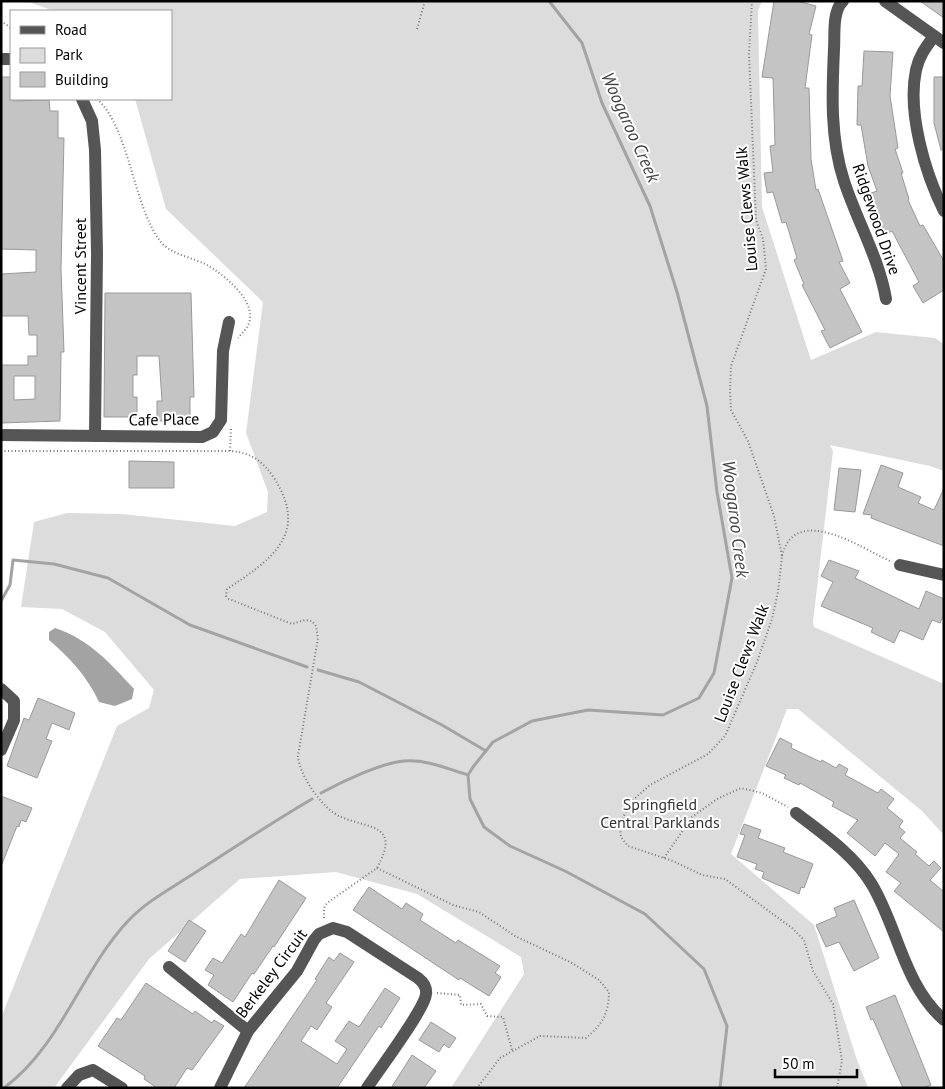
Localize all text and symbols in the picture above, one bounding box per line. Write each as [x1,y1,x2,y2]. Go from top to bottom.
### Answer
legend [10,10,172,100]
text: Road [55,20,87,39]
text: Park [55,45,83,64]
water label: Woogaroo Creek [597,68,666,186]
text: Building [55,70,109,89]
street label: Louise Clews Walk [731,146,761,272]
street label: Ridgewood Drive [849,161,905,277]
street label: Vincent Street [70,217,90,315]
street label: Cafe Place [129,408,199,430]
water label: Woogaroo Creek [717,459,755,580]
street label: Louise Clews Walk [709,601,773,725]
park label: Springfield Central Parklands [600,794,720,832]
street label: Berkeley Circuit [231,924,311,1022]
scale bar [775,1046,858,1078]
text: 50 m [782,1054,815,1073]

